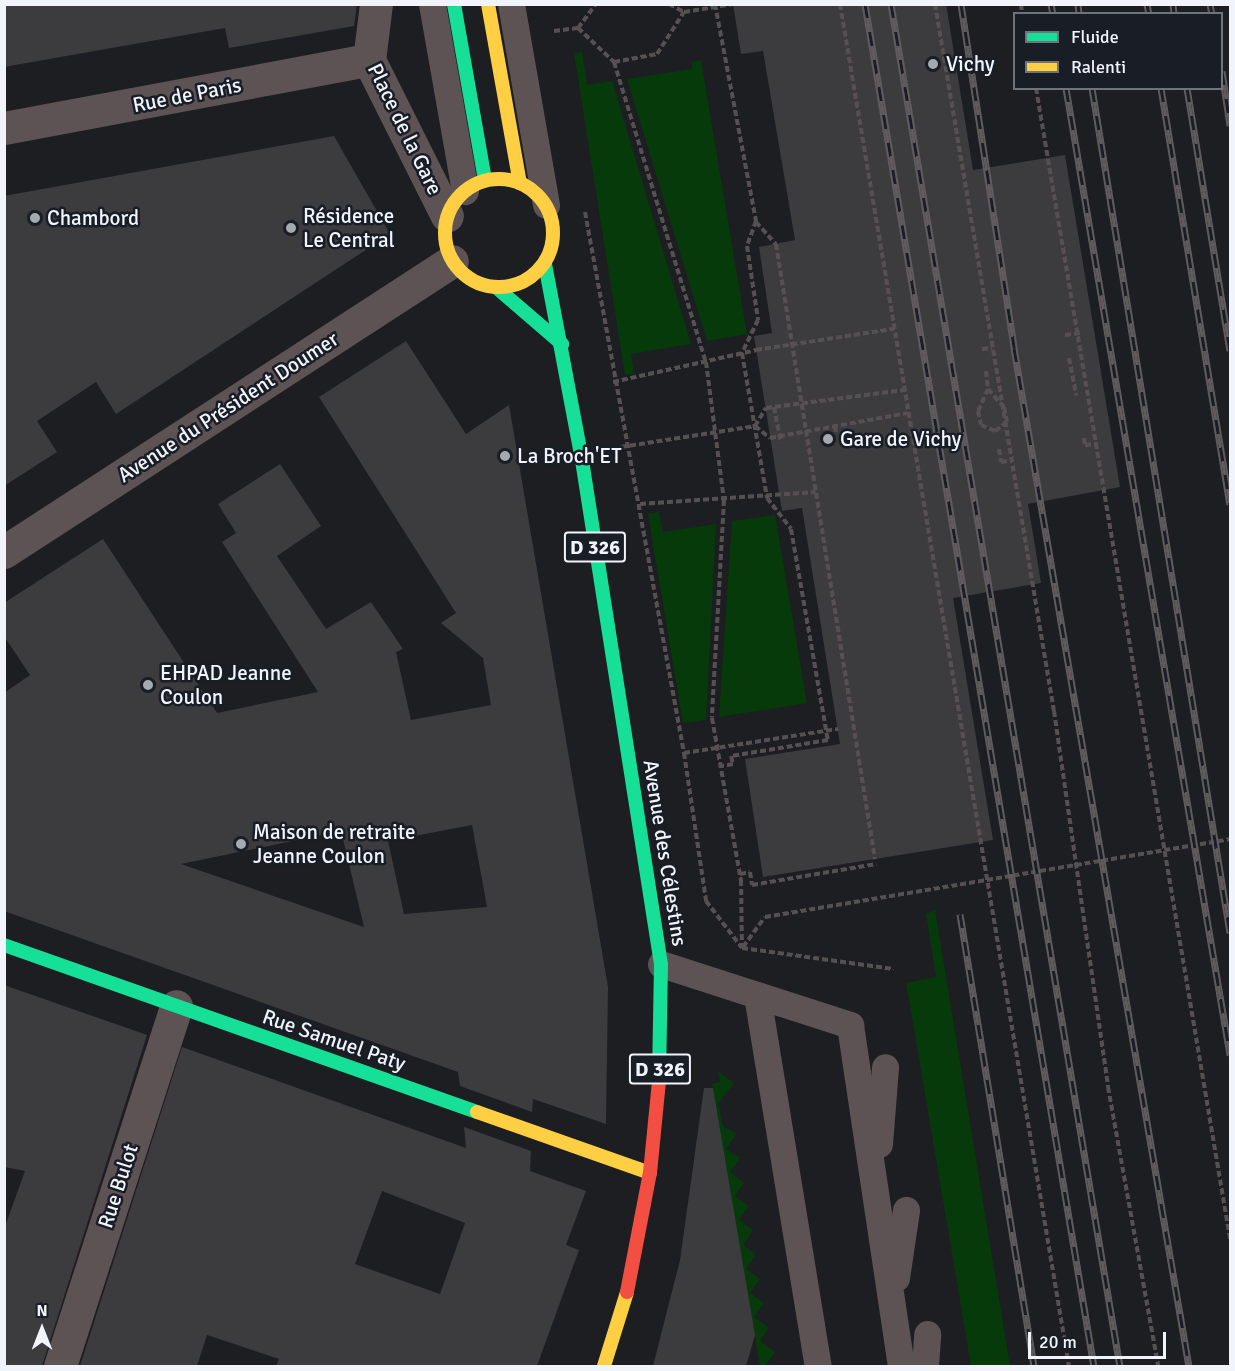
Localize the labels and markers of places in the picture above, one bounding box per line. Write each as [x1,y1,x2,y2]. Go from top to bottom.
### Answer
place label: Vichy [946,51,995,77]
marker: Vichy [924,55,942,73]
place label: Résidence Le Central [303,203,395,253]
place label: Chambord [47,205,139,231]
marker: Chambord [28,211,42,225]
marker: Résidence Le Central [284,221,298,235]
place label: Gare de Vichy [840,426,961,452]
marker: Gare de Vichy [821,432,835,446]
place label: La Broch'ET [517,443,622,469]
marker: La Broch'ET [498,449,512,463]
place label: EHPAD Jeanne Coulon [160,660,292,710]
marker: EHPAD Jeanne Coulon [141,678,155,692]
place label: Maison de retraite Jeanne Coulon [253,819,415,869]
marker: Maison de retraite Jeanne Coulon [234,837,248,851]

